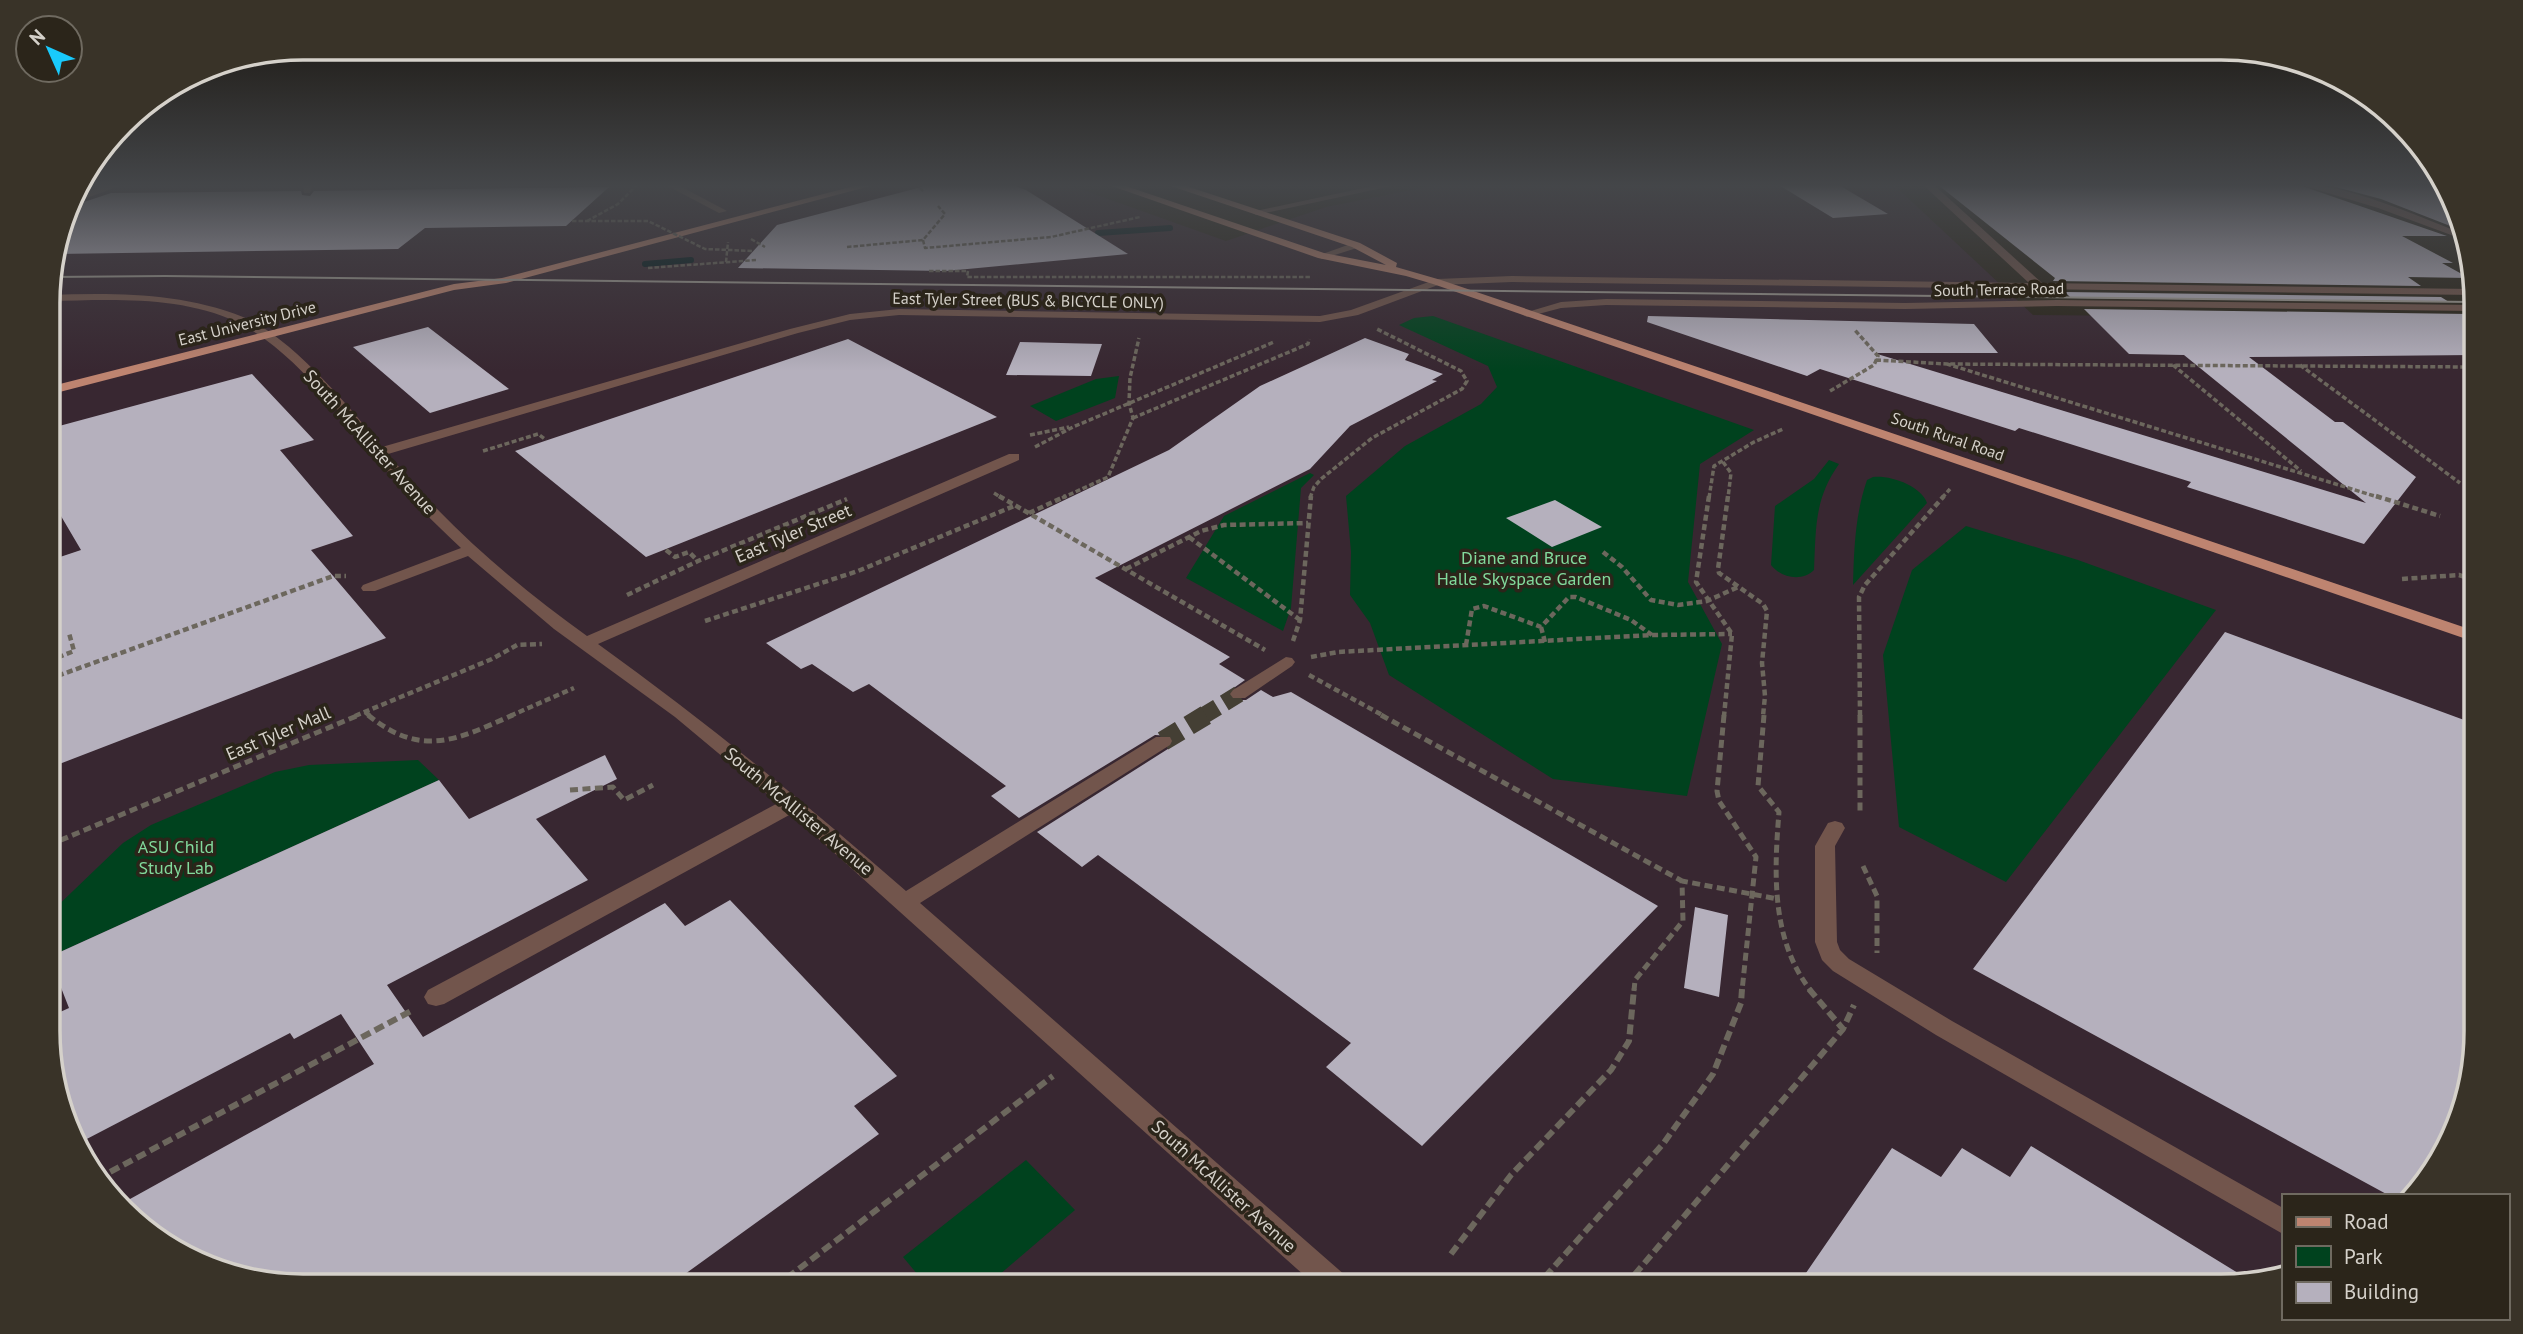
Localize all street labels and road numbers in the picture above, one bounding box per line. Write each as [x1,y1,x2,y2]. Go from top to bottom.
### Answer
street label: South Terrace Road [1934,278,2064,300]
street label: East Tyler Street (BUS & BICYCLE ONLY) [892,288,1164,312]
street label: East University Drive [176,296,318,350]
street label: South McAllister Avenue [299,365,441,519]
street label: South Rural Road [1889,407,2007,465]
street label: East Tyler Street [731,498,855,568]
street label: East Tyler Mall [222,700,335,765]
street label: South McAllister Avenue [720,742,878,880]
street label: South McAllister Avenue [1147,1115,1301,1257]

